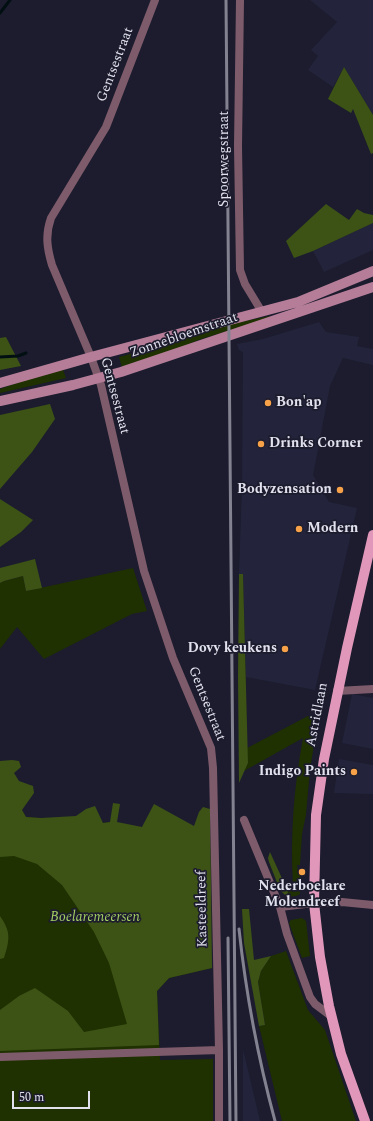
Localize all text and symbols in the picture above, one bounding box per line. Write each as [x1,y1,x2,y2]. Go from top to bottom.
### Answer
street label: Gentsestraat [94,25,138,105]
street label: Spoorwegstraat [217,111,233,207]
street label: Zonnebloemstraat [128,310,240,362]
street label: Gentsestraat [96,356,132,436]
place label: Bon'ap [276,395,321,411]
marker: Bon'ap [263,398,273,408]
place label: Drinks Corner [269,436,362,452]
marker: Drinks Corner [256,439,266,449]
place label: Bodyzensation [237,482,332,498]
marker: Bodyzensation [335,485,345,495]
place label: Modern [307,521,358,537]
marker: Modern [294,524,304,534]
place label: Dovy keukens [188,641,277,657]
marker: Dovy keukens [280,644,290,654]
street label: Gentsestraat [183,664,229,744]
street label: Astridlaan [304,681,332,749]
place label: Indigo Paints [259,764,346,780]
marker: Indigo Paints [349,767,359,777]
marker: Nederboelare Molendreef [297,867,307,877]
street label: Kasteeldreef [194,870,212,948]
place label: Nederboelare Molendreef [258,879,346,912]
park label: Boelaremeersen [50,910,140,926]
scale bar [14,1083,92,1109]
text: 50 m [19,1088,44,1107]

